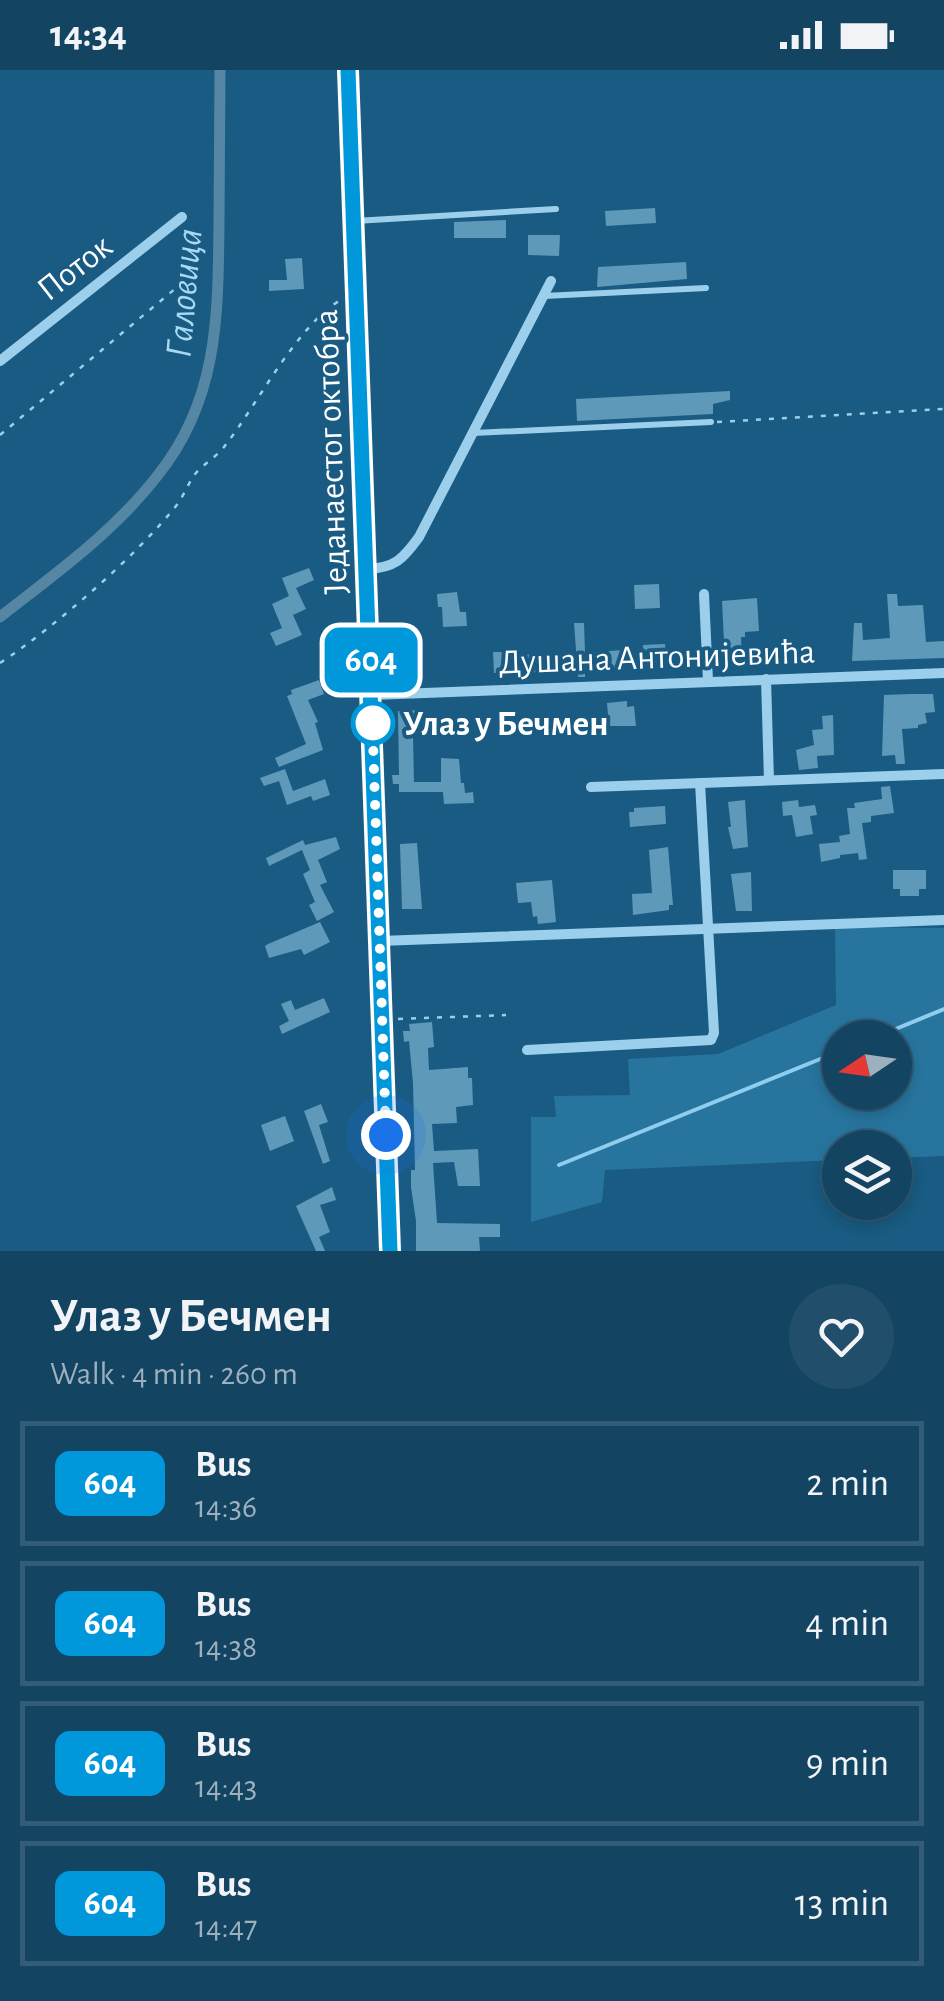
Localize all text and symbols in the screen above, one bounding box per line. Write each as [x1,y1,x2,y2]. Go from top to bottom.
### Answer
text: 14:34 [50,16,127,54]
water label: Галовица [160,227,210,359]
street label: Поток [31,229,119,308]
street label: Једанаестог октобра [309,308,354,595]
line badge: 604 [314,628,428,692]
street label: Душана Антонијевића [498,634,816,681]
text: 604 [345,643,397,678]
marker: Улаз у Бечмен [352,702,394,744]
place label: Улаз у Бечмен [403,707,609,742]
north arrow [822,1020,912,1110]
map controls [822,1020,912,1220]
your location [361,1110,411,1160]
button: layers [822,1130,912,1220]
button: heart [789,1284,894,1389]
text: Улаз у Бечмен [50,1293,332,1341]
text: Walk · 4 min · 260 m [50,1358,298,1390]
text: Bus [195,1446,251,1484]
text: 2 min [806,1465,889,1503]
text: 604 [84,1466,136,1501]
text: 14:36 [195,1491,257,1523]
text: Bus [195,1586,251,1624]
text: 4 min [805,1605,889,1643]
text: 604 [84,1606,136,1641]
text: 14:38 [195,1631,257,1663]
text: Bus [195,1726,251,1764]
text: 9 min [806,1745,889,1783]
text: 604 [84,1746,136,1781]
text: 14:43 [195,1771,257,1803]
text: Bus [195,1866,251,1904]
text: 13 min [795,1885,889,1923]
text: 604 [84,1886,136,1921]
text: 14:47 [195,1911,257,1943]

